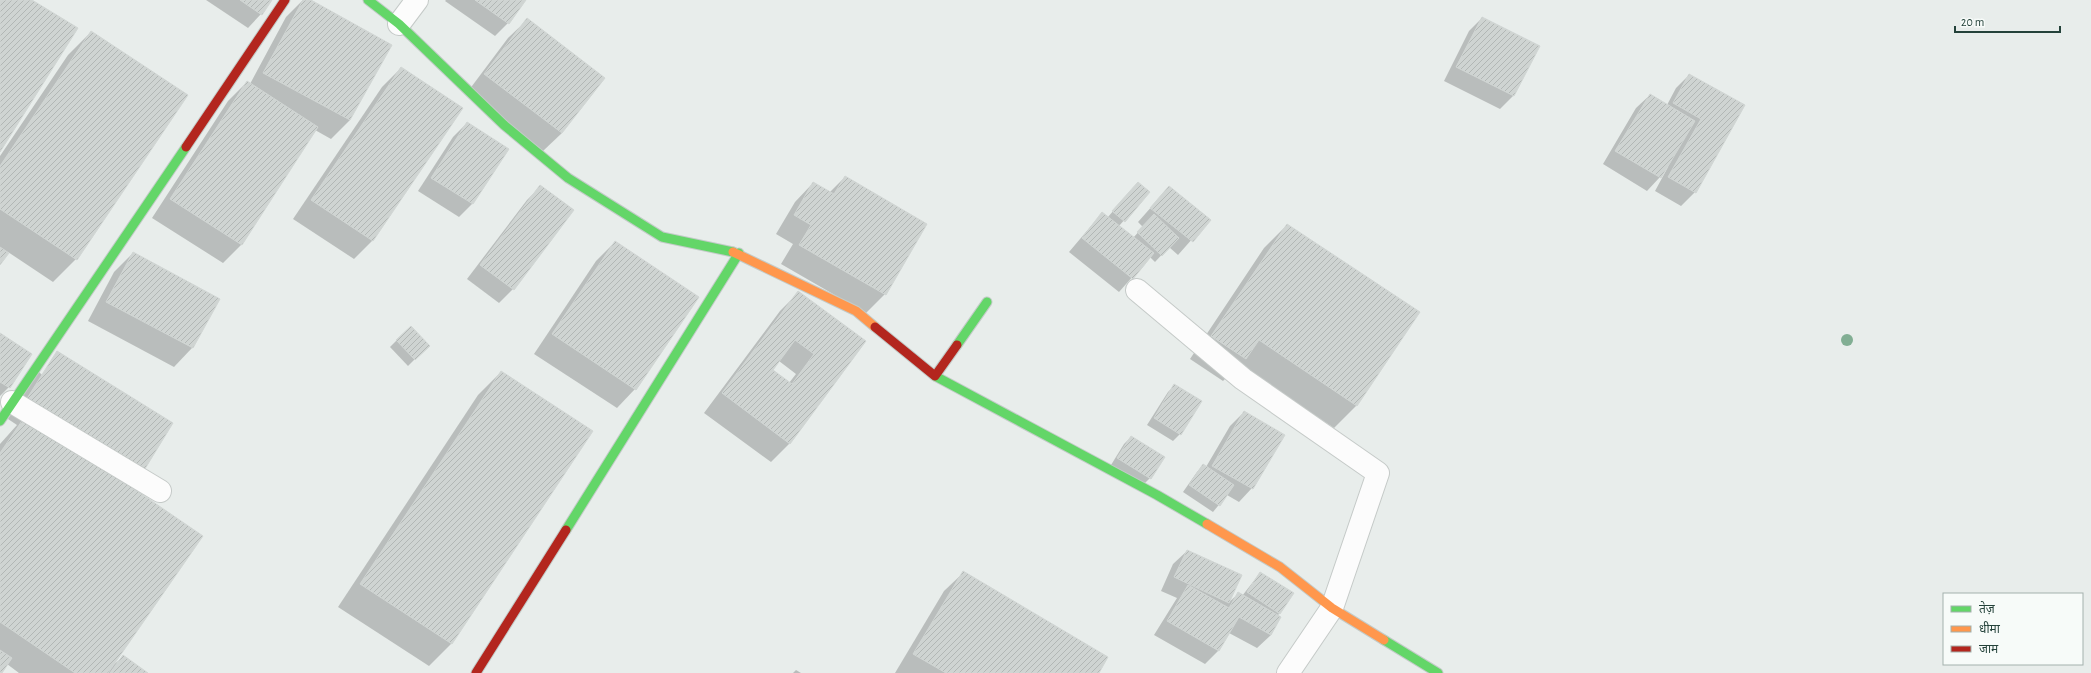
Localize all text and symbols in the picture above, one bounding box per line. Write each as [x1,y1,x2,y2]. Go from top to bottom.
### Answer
scale bar [1955,8,2060,34]
text: 20 m [1961,16,1984,28]
legend [1943,593,2083,665]
text: तेज़ [1979,601,1996,615]
text: धीमा [1979,621,2001,635]
text: जाम [1979,643,1999,655]

